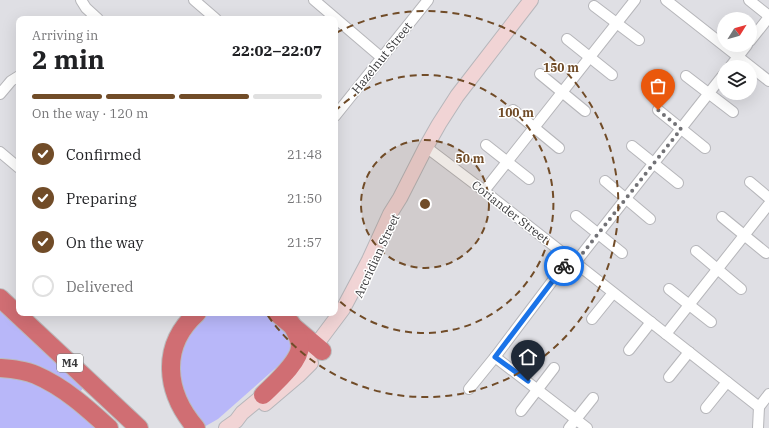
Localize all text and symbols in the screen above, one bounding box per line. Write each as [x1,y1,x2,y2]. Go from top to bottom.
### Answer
north arrow [717,12,757,52]
map controls [717,12,757,100]
street label: Hazelnut Street [348,19,415,97]
text: Arriving in [32,27,98,44]
text: 22:02–22:07 [232,41,322,60]
text: 2 min [32,42,105,76]
text: 150 m [543,60,579,75]
button: layers [717,60,757,100]
pin [641,69,675,110]
icon: bag [647,75,669,97]
text: On the way · 120 m [32,105,148,122]
text: 100 m [498,105,534,120]
icon: check [32,143,54,165]
text: Confirmed [66,145,141,164]
text: 21:48 [287,146,322,163]
text: 50 m [456,151,485,166]
street label: Coriander Street [469,177,552,246]
icon: check [32,187,54,209]
text: Preparing [66,189,137,208]
text: 21:50 [287,190,322,207]
centre of rings [418,197,432,211]
street label: Arcridian Street [351,212,402,300]
icon: check [32,231,54,253]
text: On the way [66,233,144,252]
text: 21:57 [287,234,322,251]
courier [544,246,584,286]
icon: bike [553,255,575,277]
text: Delivered [66,277,134,296]
pin [511,340,545,381]
icon: home [517,346,539,368]
road number: M4 [57,354,83,372]

